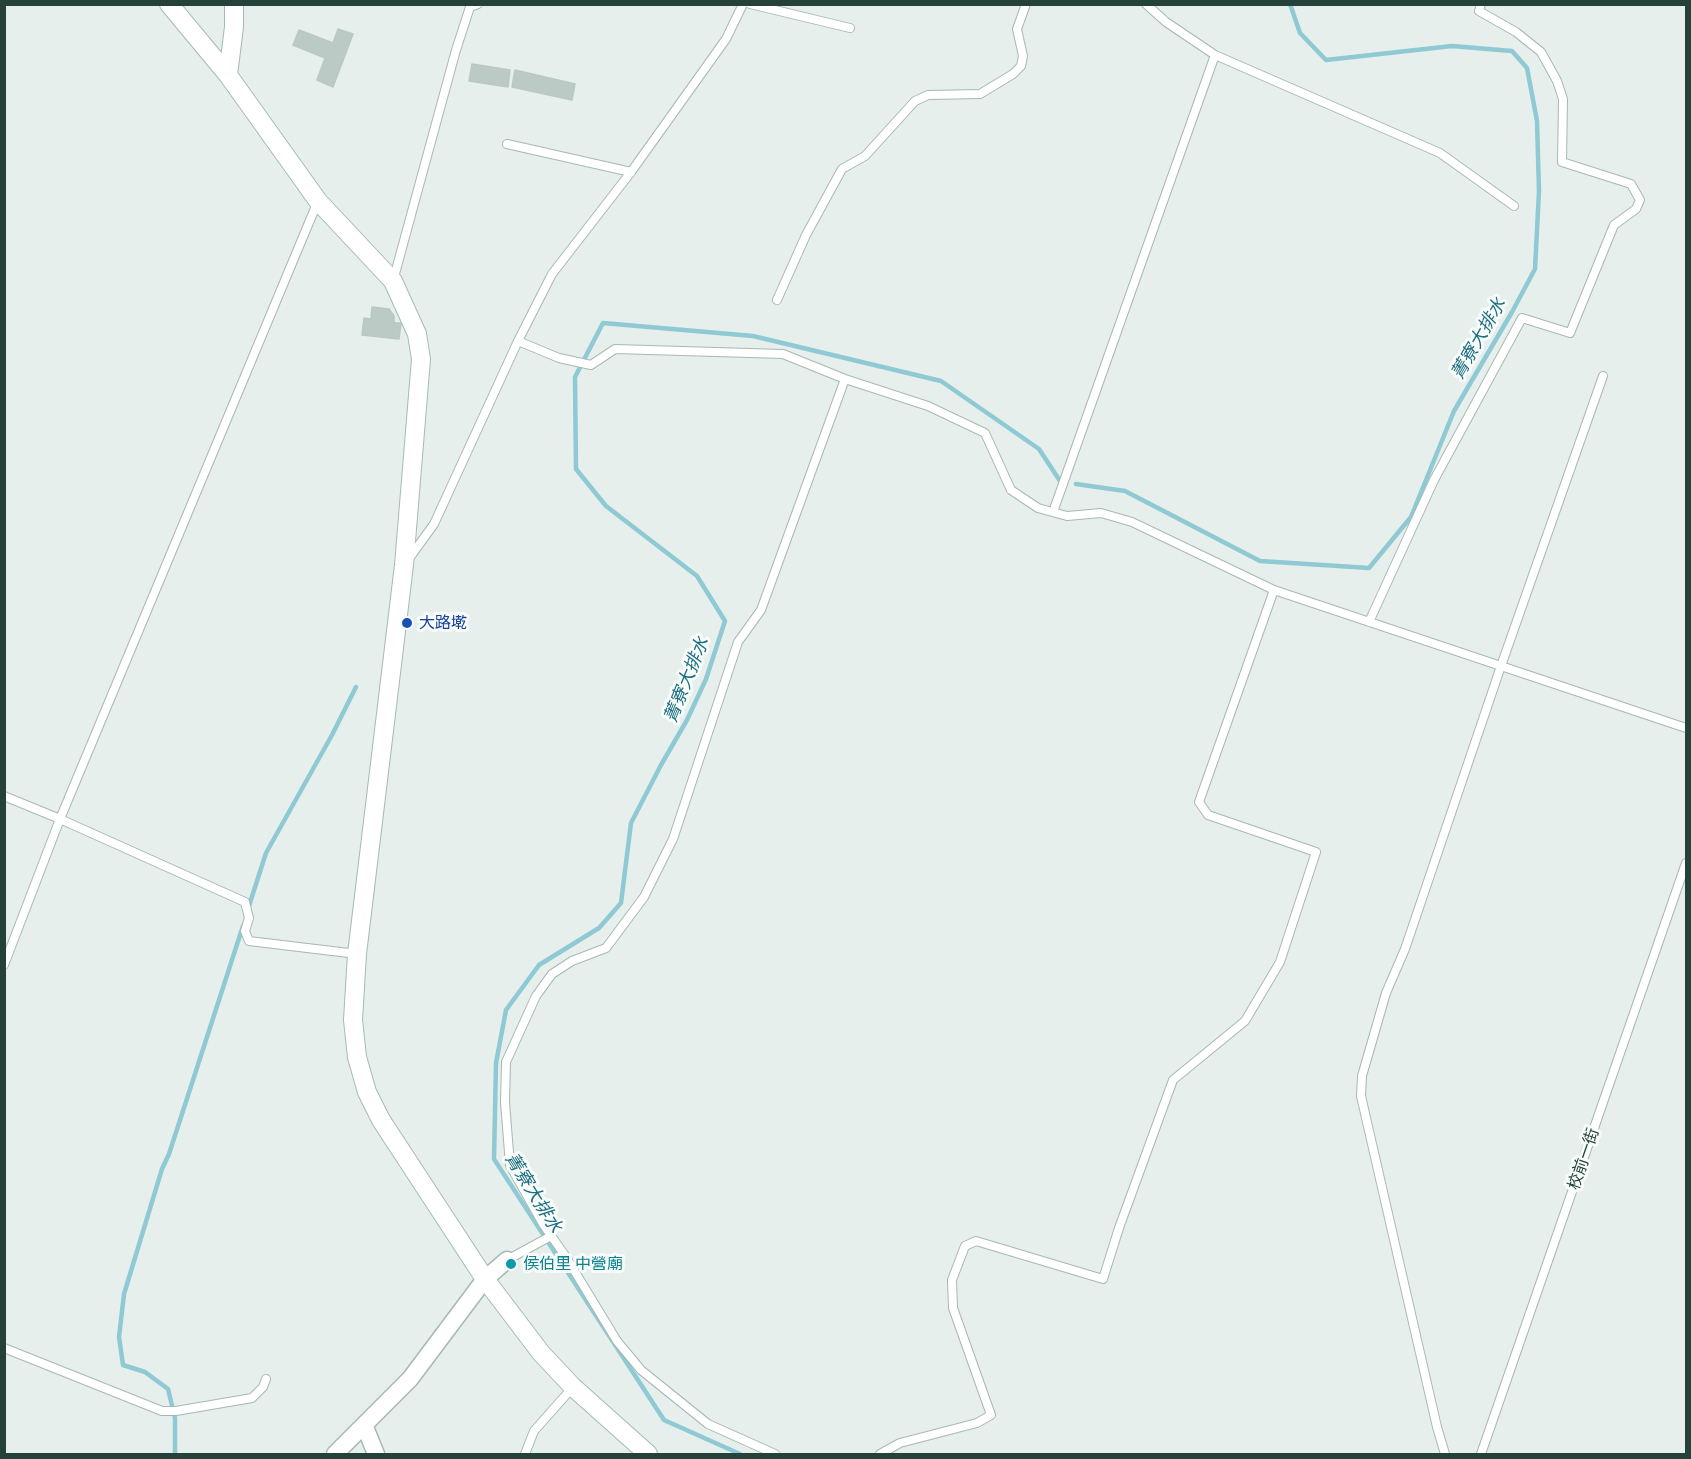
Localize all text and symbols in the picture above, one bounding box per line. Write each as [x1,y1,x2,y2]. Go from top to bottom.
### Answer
water label: 菁寮大排水 [1447,295,1511,383]
place label: 大路墘 [419,613,467,633]
marker: 大路墘 [400,616,414,630]
water label: 菁寮大排水 [660,634,714,726]
street label: 校前一街 [1565,1126,1603,1192]
water label: 菁寮大排水 [500,1149,566,1237]
place label: 侯伯里 中營廟 [523,1254,623,1274]
marker: 侯伯里 中營廟 [504,1257,518,1271]

